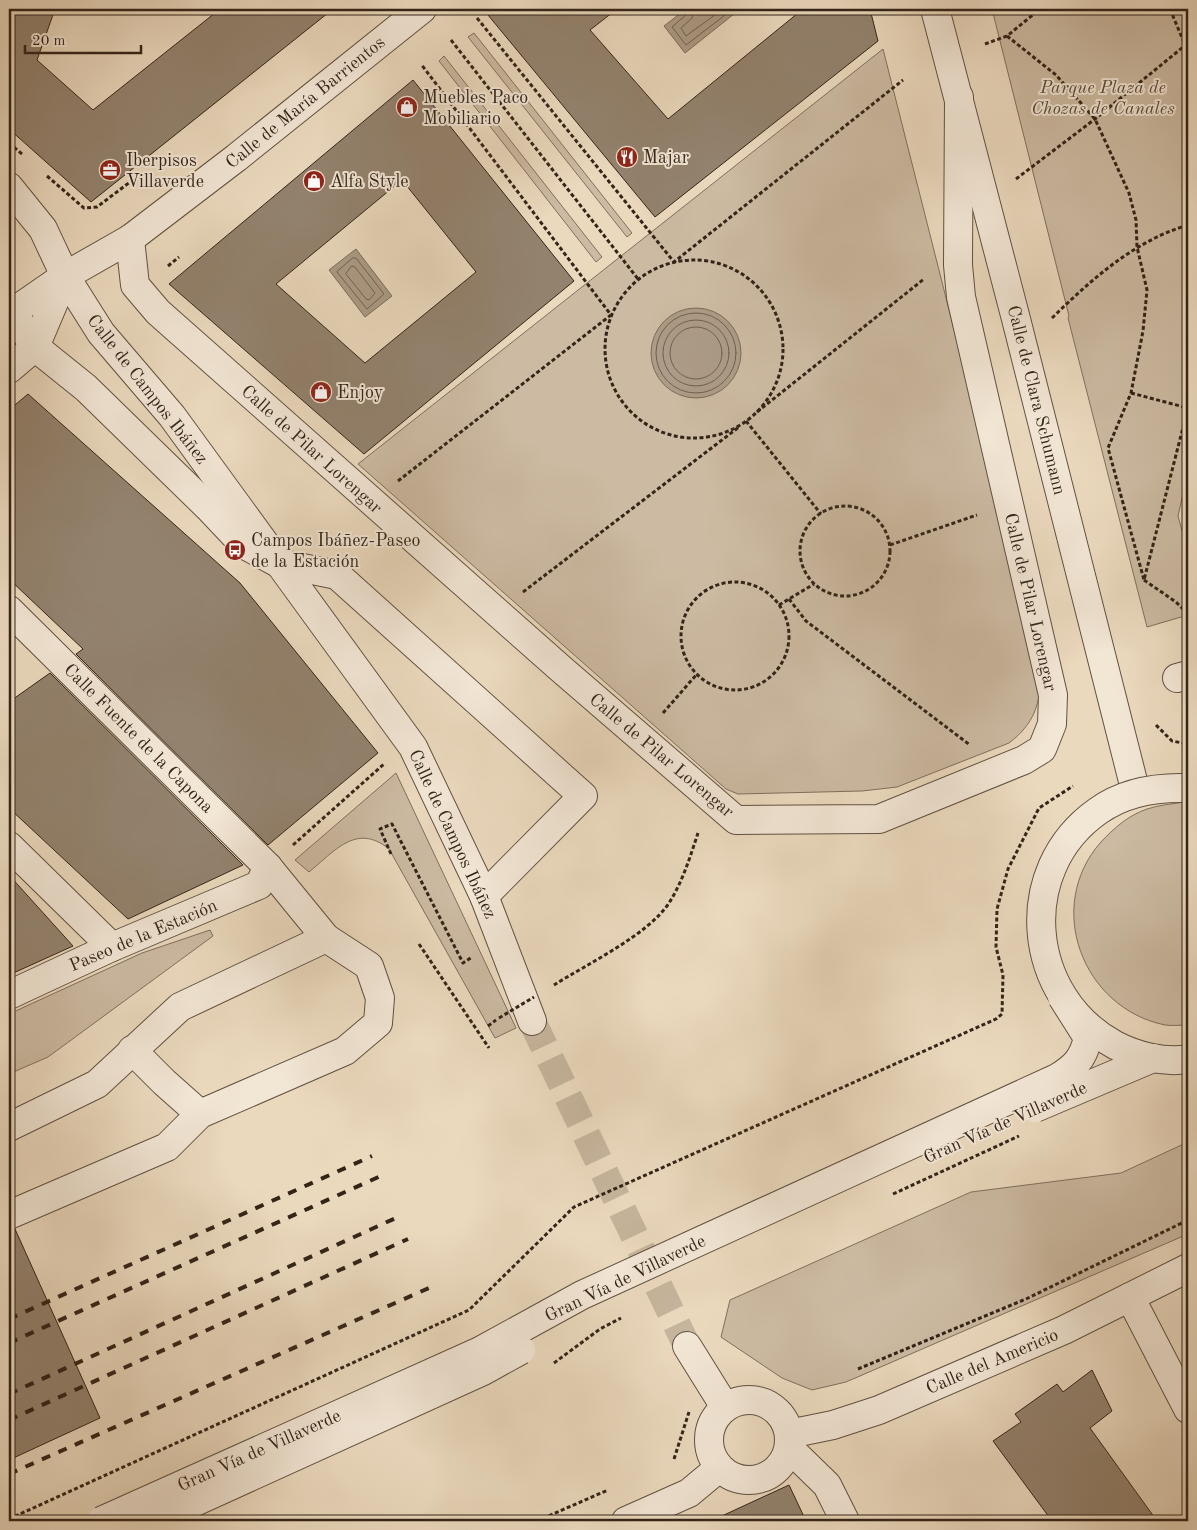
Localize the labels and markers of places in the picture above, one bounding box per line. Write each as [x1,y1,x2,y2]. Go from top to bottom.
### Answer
place label: Muebles Paco Mobiliario [423,89,528,128]
shop icon: Muebles Paco Mobiliario [395,95,419,119]
restaurant icon: Majar [615,145,639,169]
place label: Majar [643,149,690,167]
place label: Iberpisos Villaverde [126,152,204,191]
office icon: Iberpisos Villaverde [98,158,122,182]
shop icon: Alfa Style [302,169,326,193]
place label: Alfa Style [330,173,409,191]
shop icon: Enjoy [309,380,333,404]
place label: Enjoy [337,384,384,402]
place label: Campos Ibáñez-Paseo de la Estación [251,532,421,571]
bus stop icon: Campos Ibáñez-Paseo de la Estación [223,538,247,562]

